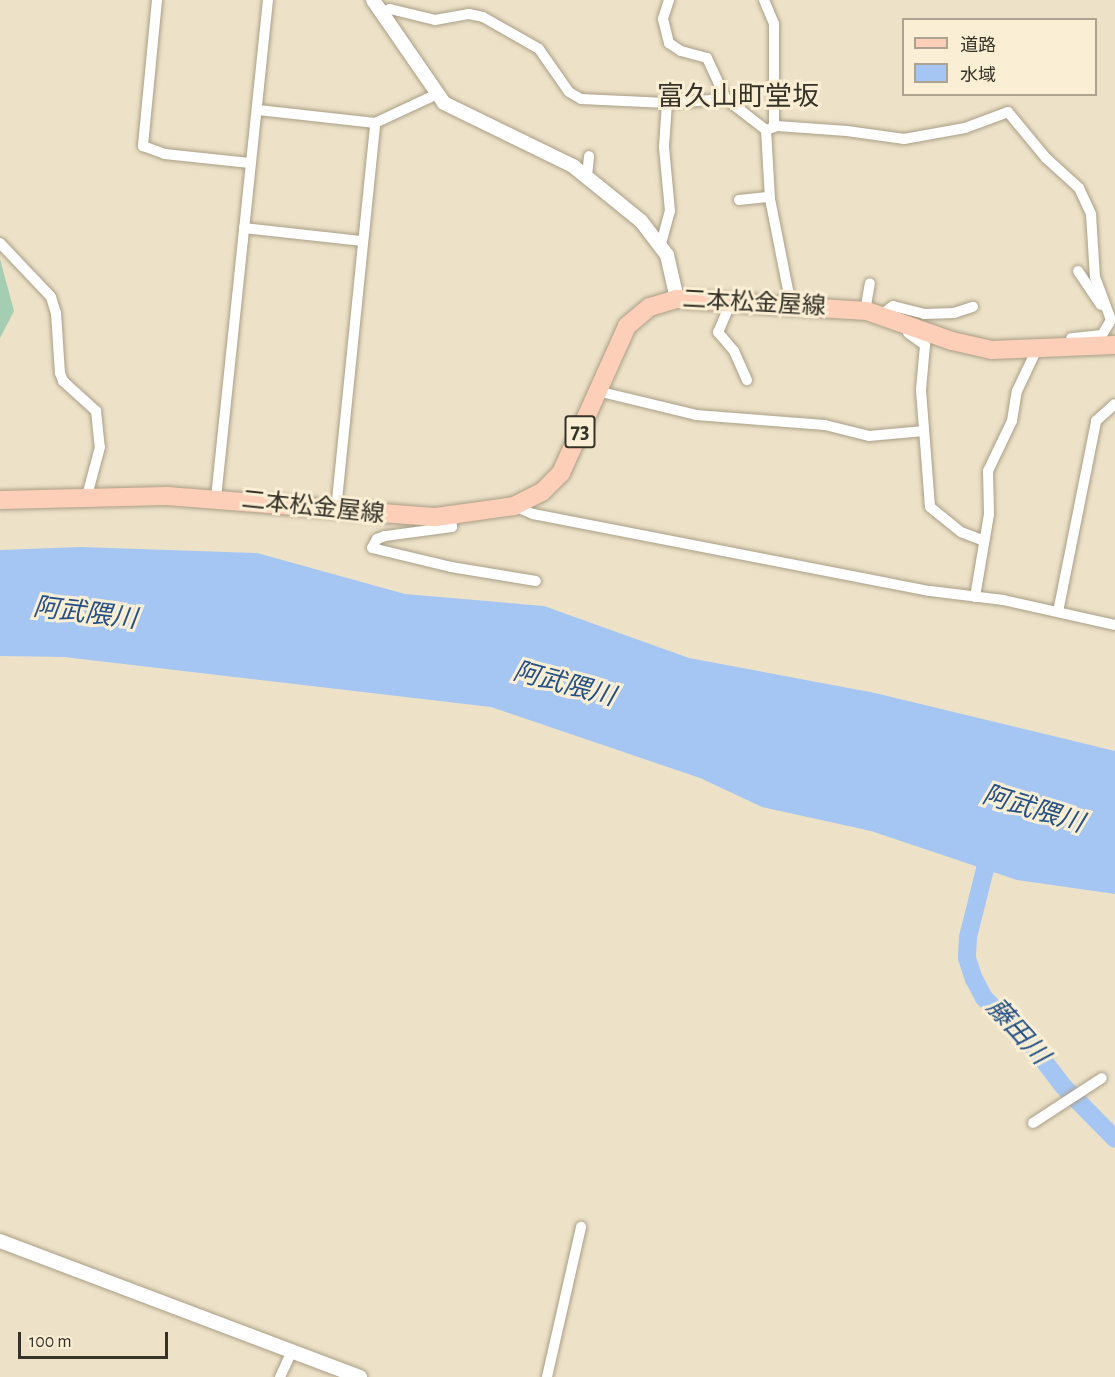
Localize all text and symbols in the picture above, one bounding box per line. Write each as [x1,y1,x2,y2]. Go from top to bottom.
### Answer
legend [902,18,1097,96]
text: 道路 [960,37,996,55]
text: 水域 [960,67,996,85]
district label: 富久山町堂坂 [657,81,819,113]
street label: 二本松金屋線 [681,286,827,322]
road number: 73 [564,413,596,451]
street label: 二本松金屋線 [240,486,386,530]
water label: 阿武隈川 [31,592,139,636]
water label: 阿武隈川 [510,656,618,714]
water label: 阿武隈川 [979,780,1087,840]
water label: 藤田川 [979,993,1055,1071]
scale bar [21,1320,171,1358]
text: 100 m [29,1333,72,1351]

